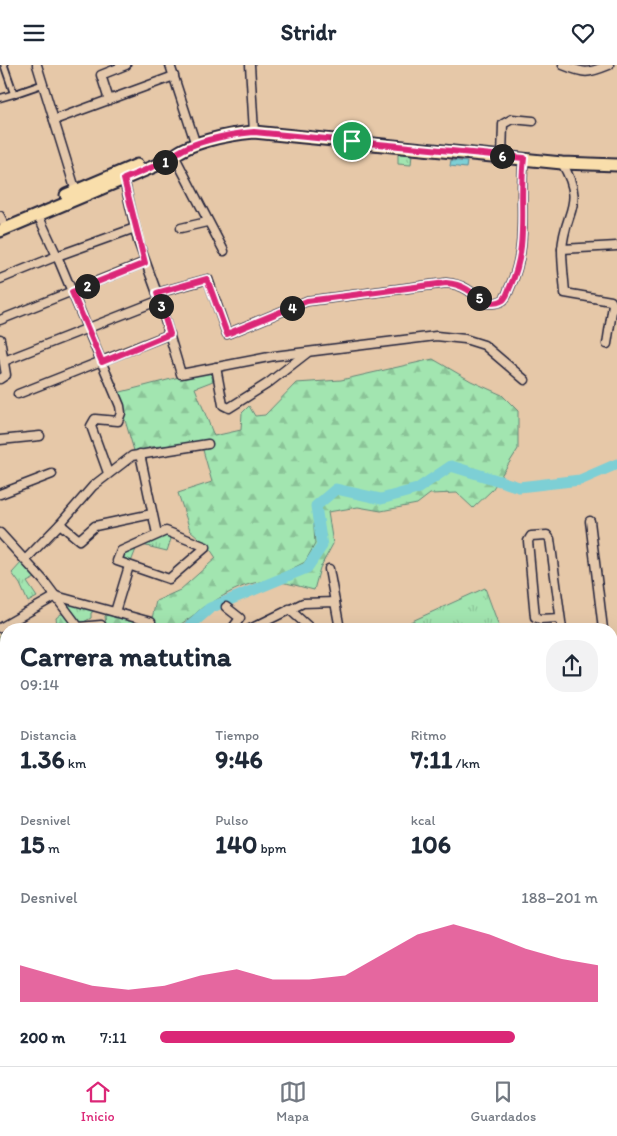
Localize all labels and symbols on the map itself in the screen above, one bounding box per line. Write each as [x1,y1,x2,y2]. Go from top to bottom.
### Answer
pin [331,120,373,162]
pin: 6 [490,143,514,169]
pin: 1 [152,149,178,175]
pin: 2 [74,273,100,299]
pin: 5 [466,285,492,311]
pin: 3 [148,293,174,319]
pin: 4 [280,295,304,321]

